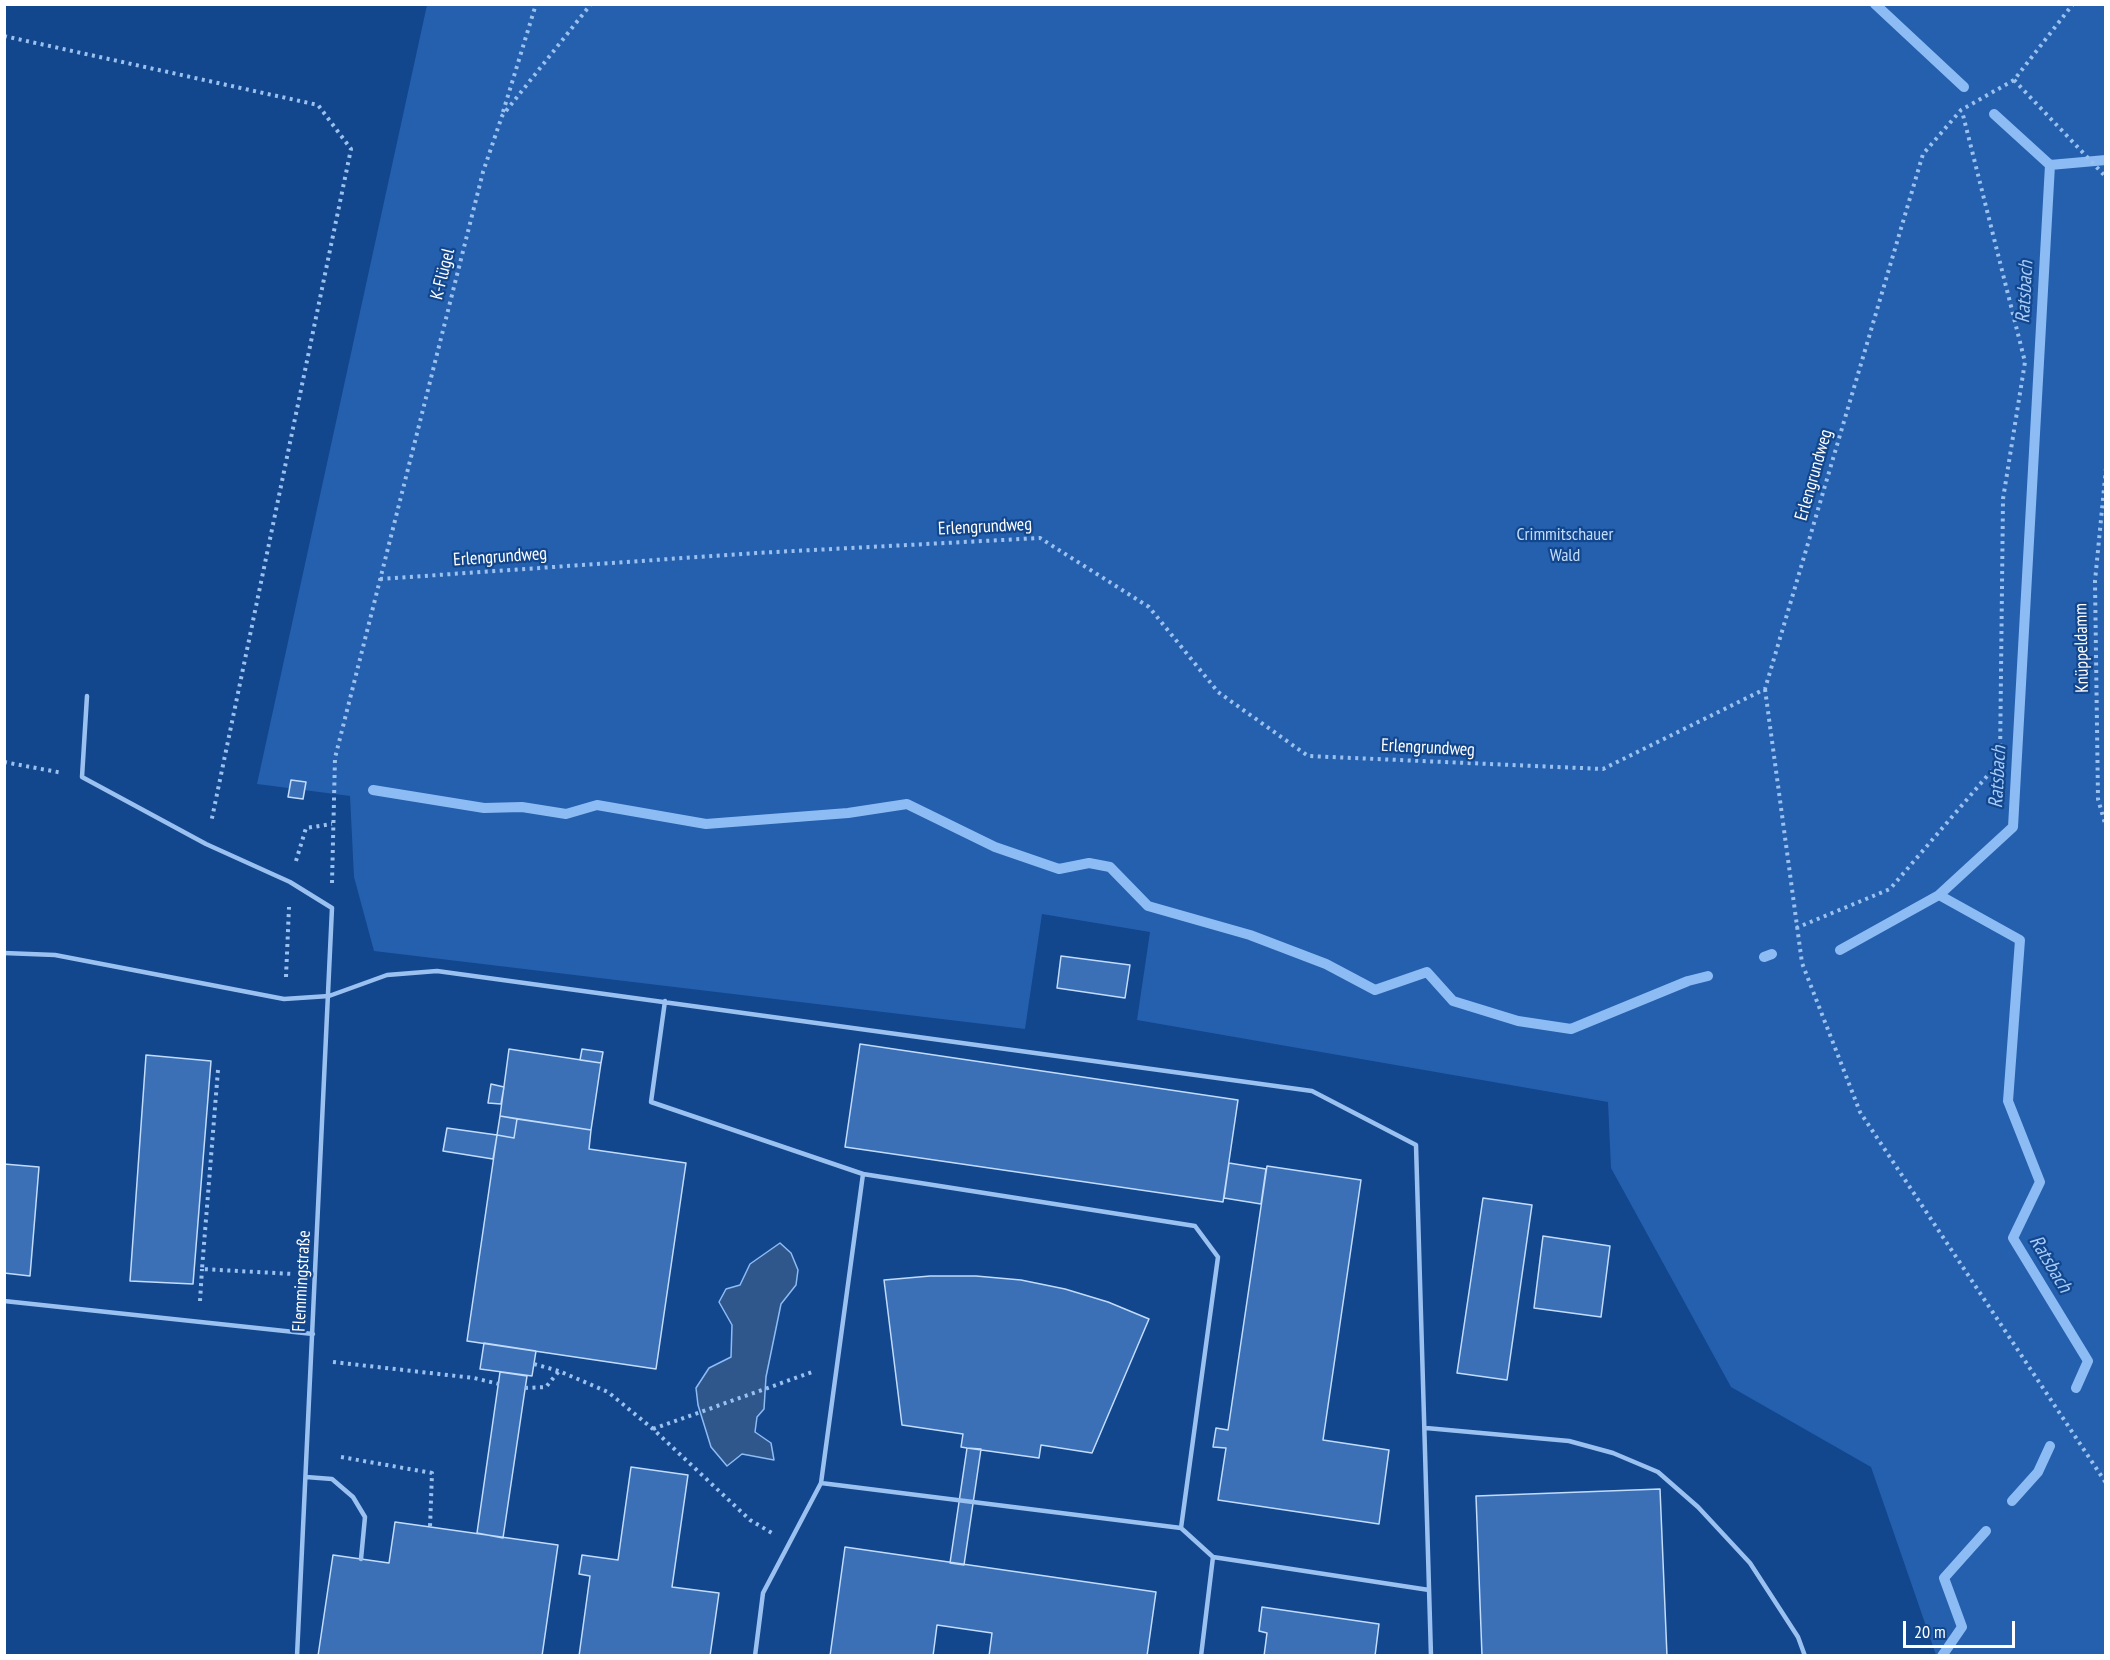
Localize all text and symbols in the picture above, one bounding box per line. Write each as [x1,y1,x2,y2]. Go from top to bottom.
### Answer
street label: K-Flügel [426,246,460,302]
water label: Ratsbach [2011,260,2039,324]
street label: Erlengrundweg [1791,427,1837,523]
street label: Erlengrundweg [938,514,1032,540]
park label: Crimmitschauer Wald [1517,524,1613,566]
street label: Erlengrundweg [452,543,548,571]
street label: Knüppeldamm [2070,603,2094,693]
street label: Erlengrundweg [1381,735,1475,761]
water label: Ratsbach [1984,745,2012,809]
street label: Flemmingstraße [289,1230,315,1332]
water label: Ratsbach [2024,1231,2076,1297]
scale bar [1906,1609,2018,1647]
text: 20 m [1914,1620,1946,1643]

